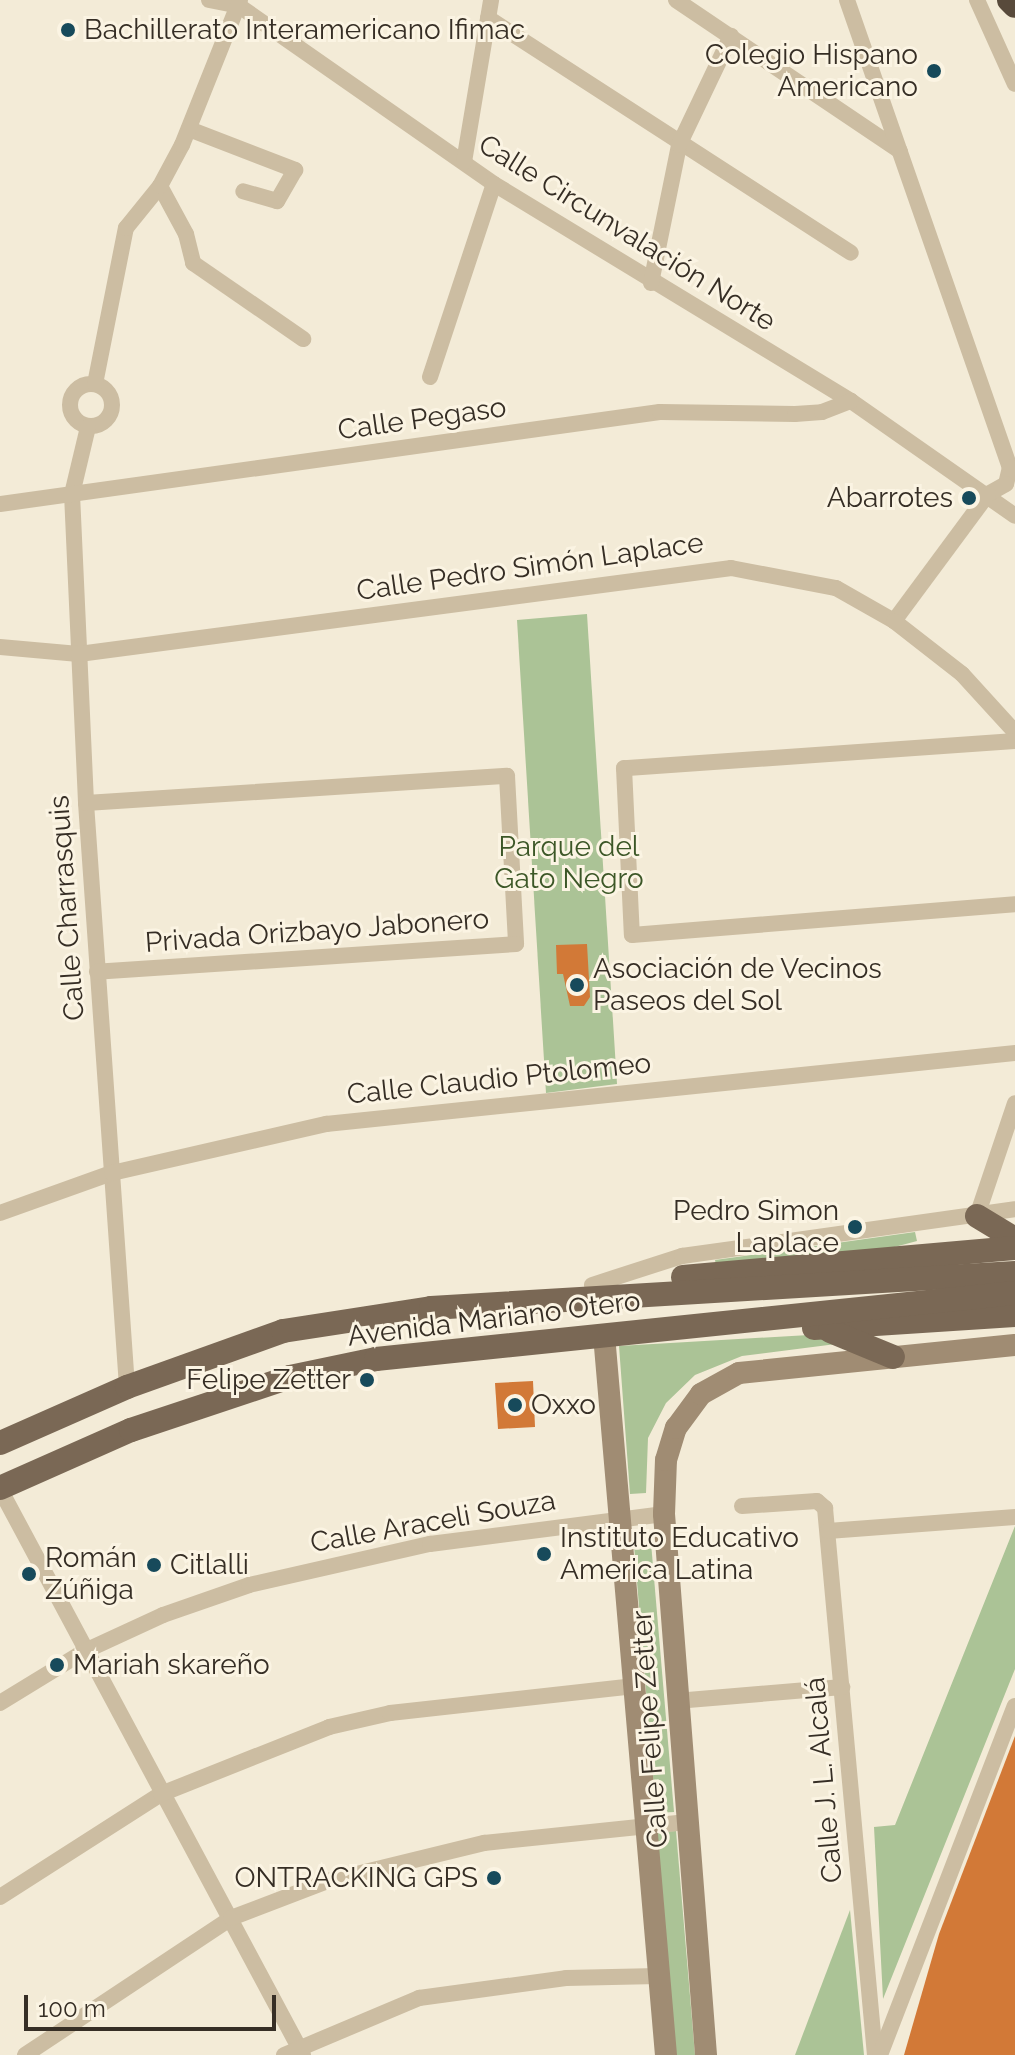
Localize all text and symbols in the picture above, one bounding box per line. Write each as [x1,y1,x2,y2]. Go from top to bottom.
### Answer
place label: Bachillerato Interamericano Ifimac [84,13,525,47]
marker: Bachillerato Interamericano Ifimac [59,21,77,39]
place label: Colegio Hispano Americano [705,38,918,104]
marker: Colegio Hispano Americano [925,62,943,80]
street label: Calle Circunvalación Norte [472,128,782,338]
street label: Calle Pegaso [336,391,508,447]
place label: Abarrotes [827,481,953,515]
marker: Abarrotes [960,489,978,507]
street label: Calle Pedro Simón Laplace [354,526,706,608]
street label: Calle Charrasquis [42,794,92,1022]
park label: Parque del Gato Negro [494,830,644,896]
street label: Privada Orizbayo Jabonero [144,902,490,960]
place label: Asociación de Vecinos Paseos del Sol [593,952,883,1018]
marker: Asociación de Vecinos Paseos del Sol [568,976,586,994]
street label: Calle Claudio Ptolomeo [345,1046,653,1112]
place label: Pedro Simon Laplace [673,1194,839,1260]
marker: Pedro Simon Laplace [846,1218,864,1236]
street label: Avenida Mariano Otero [346,1284,642,1354]
place label: Felipe Zetter [186,1363,351,1397]
marker: Felipe Zetter [358,1371,376,1389]
place label: Oxxo [531,1388,596,1422]
marker: Oxxo [506,1396,524,1414]
street label: Calle Araceli Souza [307,1484,559,1560]
place label: Instituto Educativo America Latina [560,1521,799,1587]
place label: Román Zúñiga [45,1541,137,1607]
marker: Instituto Educativo America Latina [535,1545,553,1563]
place label: Citlalli [170,1548,249,1582]
marker: Citlalli [145,1556,163,1574]
marker: Román Zúñiga [20,1565,38,1583]
street label: Calle Felipe Zetter [625,1609,675,1849]
place label: Mariah skareño [73,1648,270,1682]
marker: Mariah skareño [48,1656,66,1674]
street label: Calle J. L. Alcalá [798,1675,850,1885]
place label: ONTRACKING GPS [234,1861,478,1895]
marker: ONTRACKING GPS [485,1869,503,1887]
scale bar [28,1979,280,2029]
text: 100 m [38,1994,106,2023]

